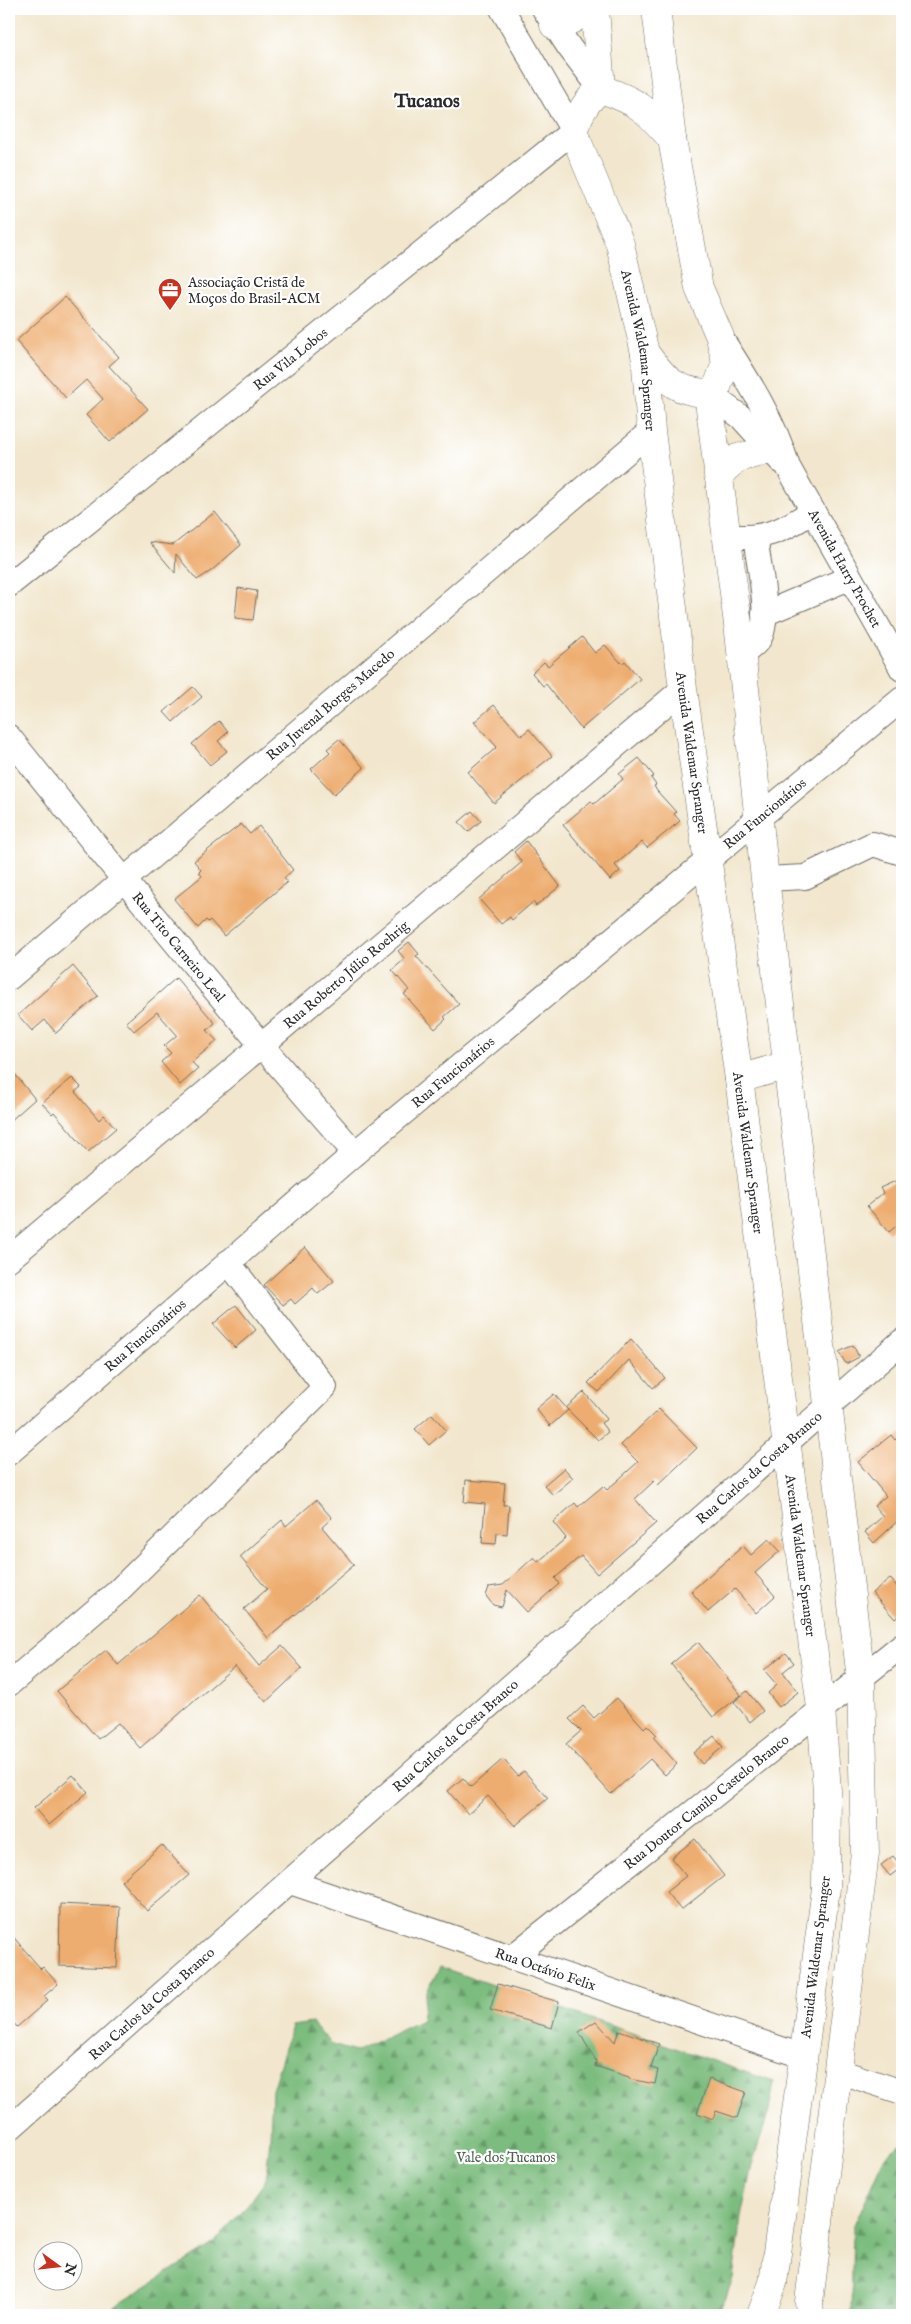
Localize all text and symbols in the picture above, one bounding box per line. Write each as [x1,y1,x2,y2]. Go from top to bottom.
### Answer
district label: Tucanos [393,90,460,114]
street label: Avenida Waldemar Spranger [616,267,659,432]
place label: Associação Cristã de Moços do Brasil-ACM [187,274,320,308]
office icon: Associação Cristã de Moços do Brasil-ACM [157,277,183,311]
street label: Rua Vila Lobos [250,324,332,395]
street label: Avenida Harry Prochet [803,505,885,631]
street label: Rua Juvenal Borges Macedo [263,645,399,765]
street label: Avenida Waldemar Spranger [671,670,712,835]
street label: Rua Funcionários [720,774,810,854]
street label: Rua Tito Carneiro Leal [128,889,229,1006]
street label: Rua Roberto Júlio Roehrig [280,917,413,1033]
street label: Rua Funcionários [408,1033,499,1112]
street label: Avenida Waldemar Spranger [728,1070,767,1235]
street label: Rua Funcionários [101,1295,190,1376]
street label: Rua Carlos da Costa Branco [693,1407,827,1528]
street label: Avenida Waldemar Spranger [780,1472,820,1638]
street label: Rua Carlos da Costa Branco [389,1675,523,1796]
street label: Rua Doutor Camilo Castelo Branco [621,1731,793,1874]
street label: Avenida Waldemar Spranger [797,1875,835,2040]
street label: Rua Carlos da Costa Branco [85,1943,219,2064]
street label: Rua Octávio Felix [492,1944,598,1995]
park label: Vale dos Tucanos [456,2149,555,2167]
north arrow [32,2242,82,2292]
text: N [59,2260,80,2277]

